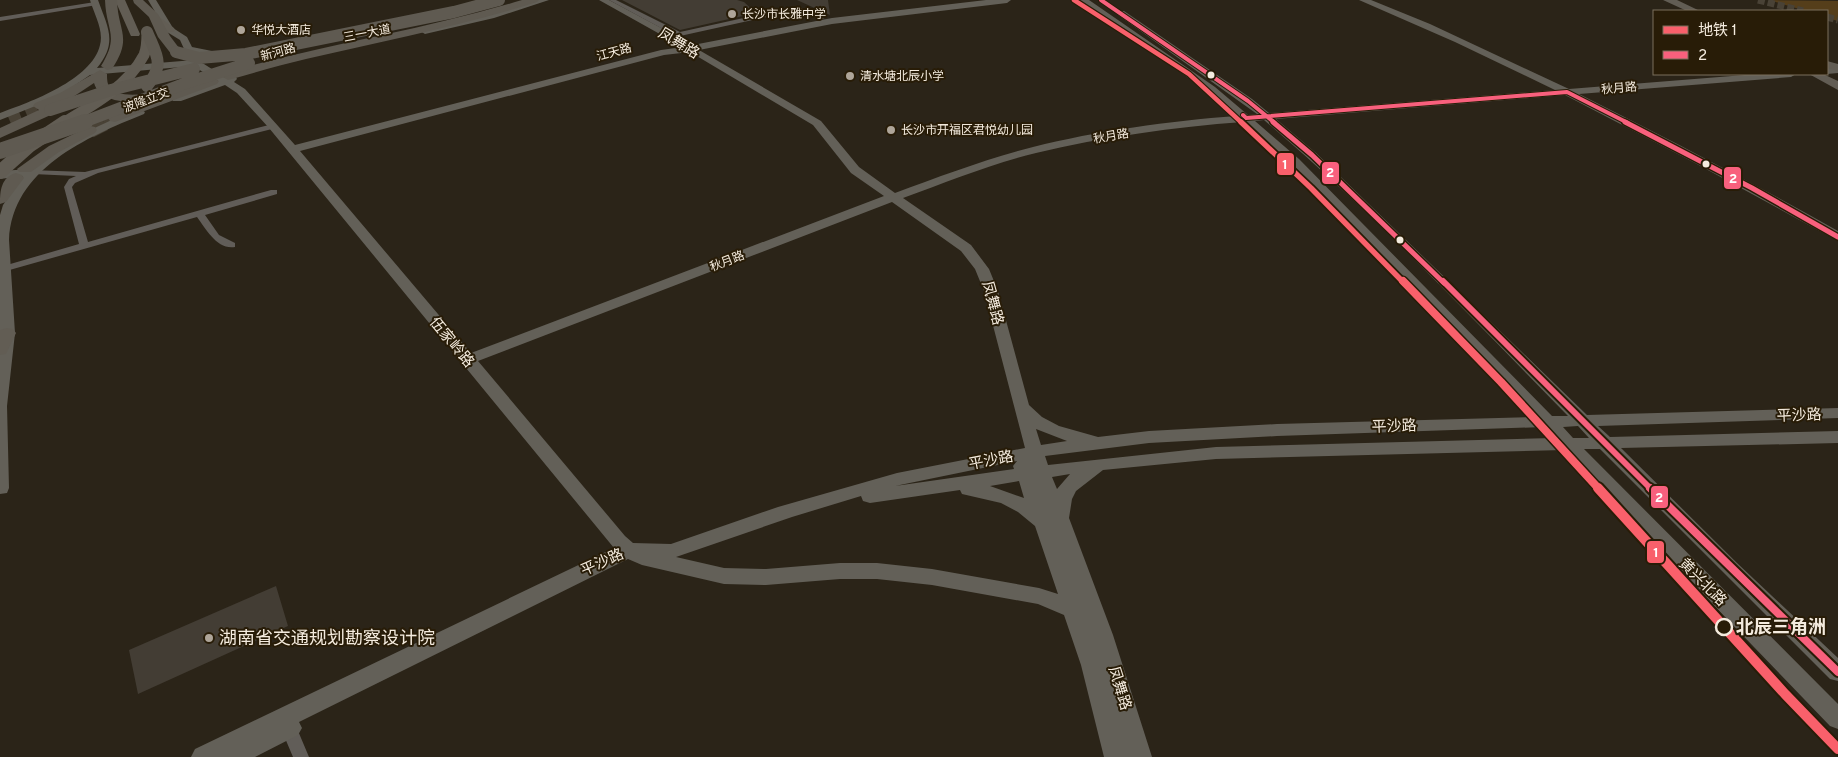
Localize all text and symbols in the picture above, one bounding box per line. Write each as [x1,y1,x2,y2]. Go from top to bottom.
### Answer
place label: 长沙市长雅中学 [742,7,826,23]
marker: 长沙市长雅中学 [726,8,738,20]
legend [1653,10,1828,75]
street label: 三一大道 [342,22,392,46]
text: 地铁 1 [1698,22,1737,41]
place label: 华悦大酒店 [251,23,311,39]
marker: 华悦大酒店 [235,24,247,36]
street label: 凤舞路 [654,25,702,64]
street label: 新河路 [259,41,298,65]
street label: 江天路 [595,41,634,65]
text: 2 [1698,47,1707,66]
place label: 清水塘北辰小学 [860,69,944,85]
marker: 清水塘北辰小学 [844,70,856,82]
unlabelled marker [1206,70,1216,80]
street label: 秋月路 [1600,79,1638,99]
street label: 波隆立交 [121,85,172,117]
place label: 长沙市开福区君悦幼儿园 [901,123,1033,139]
marker: 长沙市开福区君悦幼儿园 [885,124,897,136]
street label: 秋月路 [1092,126,1130,148]
line badge: 1 [1276,152,1295,176]
text: 1 [1282,157,1288,174]
unlabelled marker [1701,159,1711,169]
line badge: 2 [1321,161,1340,185]
text: 2 [1326,165,1334,182]
line badge: 2 [1723,166,1742,190]
text: 2 [1729,171,1737,188]
unlabelled marker [1395,235,1405,245]
street label: 秋月路 [708,248,747,276]
street label: 凤舞路 [977,279,1007,328]
street label: 伍家岭路 [424,313,478,372]
street label: 平沙路 [1776,406,1822,427]
street label: 平沙路 [1371,417,1417,438]
street label: 平沙路 [967,448,1015,475]
line badge: 2 [1650,485,1669,509]
text: 2 [1655,490,1663,507]
line badge: 1 [1646,540,1665,564]
text: 1 [1653,545,1659,562]
street label: 平沙路 [578,546,627,581]
street label: 黄兴北路 [1674,554,1731,611]
place label: 北辰三角洲 [1736,616,1826,640]
marker: 北辰三角洲 [1715,618,1733,636]
place label: 湖南省交通规划勘察设计院 [219,628,435,651]
marker: 湖南省交通规划勘察设计院 [203,632,215,644]
street label: 凤舞路 [1103,664,1134,713]

